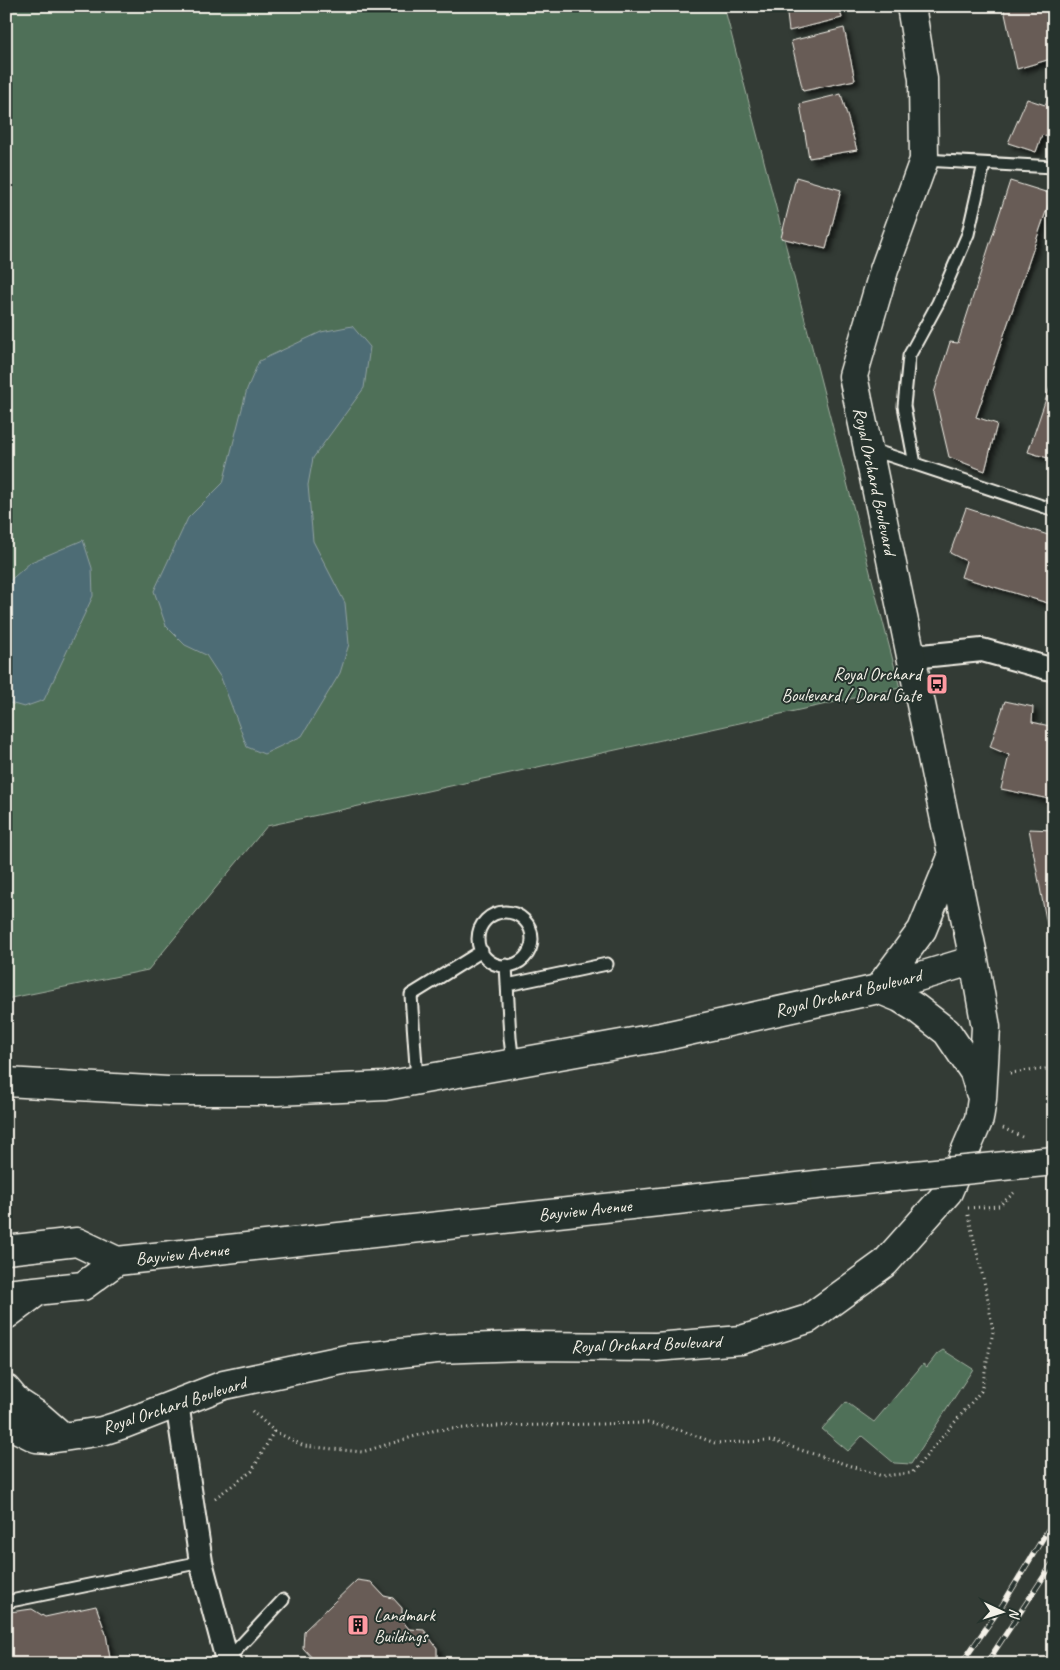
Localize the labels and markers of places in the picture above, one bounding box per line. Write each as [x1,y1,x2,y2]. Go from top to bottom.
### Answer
place label: Royal Orchard Boulevard / Doral Gate [782,663,924,706]
bus stop icon: Royal Orchard Boulevard / Doral Gate [925,672,949,696]
place label: Landmark Buildings [374,1604,436,1647]
building icon: Landmark Buildings [346,1613,370,1637]

